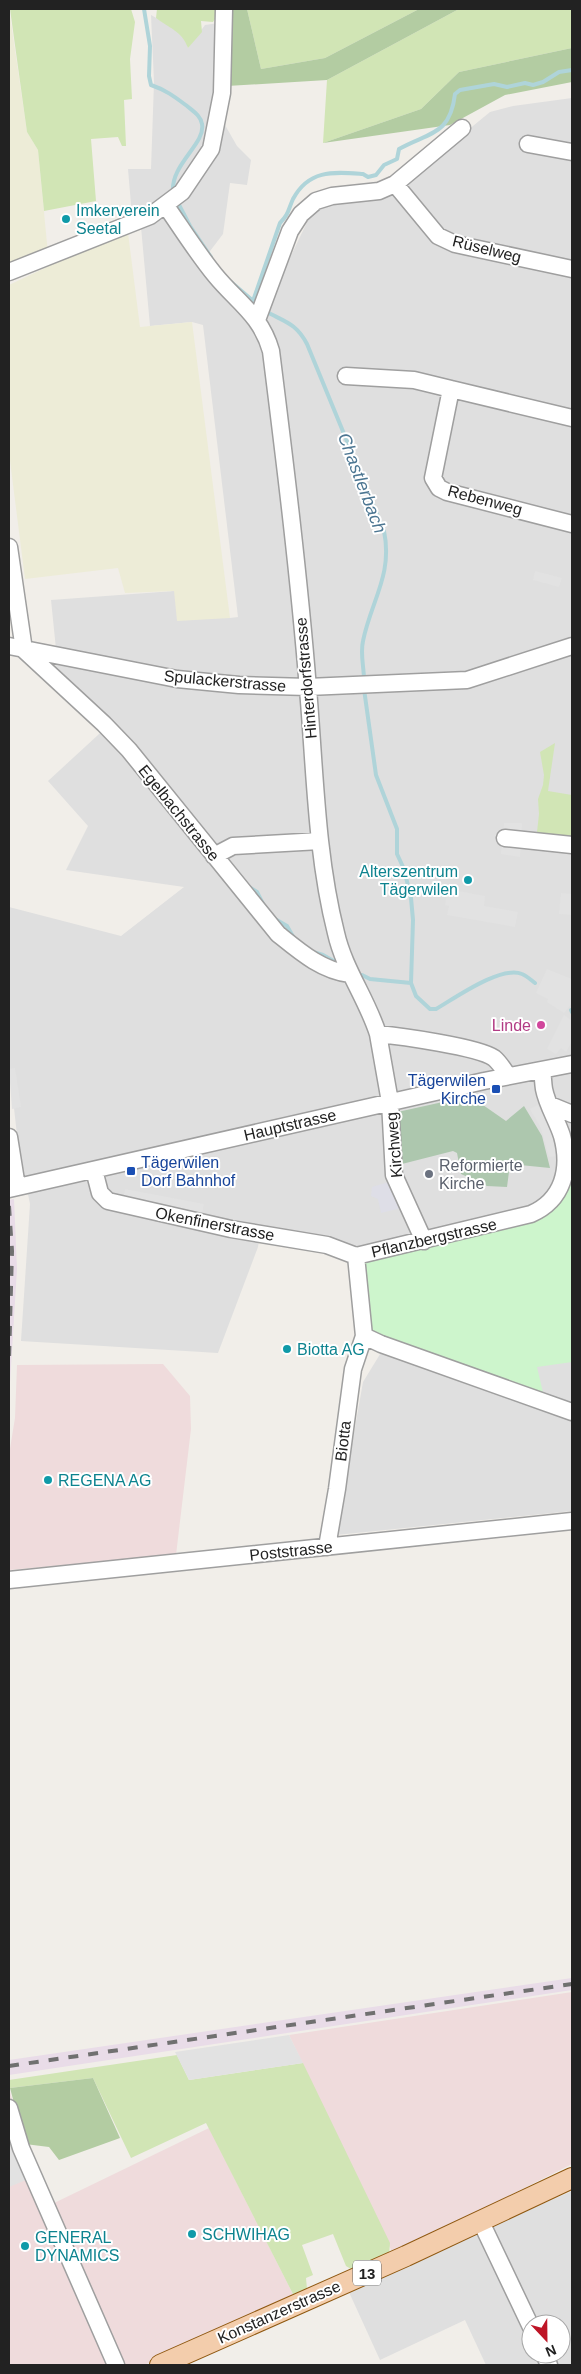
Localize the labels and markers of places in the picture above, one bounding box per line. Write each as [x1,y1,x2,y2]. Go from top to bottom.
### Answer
place label: Imkerverein Seetal [76,202,160,237]
marker: Imkerverein Seetal [60,213,72,225]
place label: Alterszentrum Tägerwilen [359,863,458,898]
marker: Alterszentrum Tägerwilen [462,874,474,886]
place label: Linde [492,1017,531,1034]
marker: Linde [535,1019,547,1031]
place label: Tägerwilen Kirche [408,1072,486,1107]
marker: Tägerwilen Kirche [490,1083,502,1095]
place label: Tägerwilen Dorf Bahnhof [141,1154,236,1189]
place label: Reformierte Kirche [439,1157,523,1192]
marker: Tägerwilen Dorf Bahnhof [125,1165,137,1177]
marker: Reformierte Kirche [423,1168,435,1180]
place label: Biotta AG [297,1341,365,1358]
marker: Biotta AG [281,1343,293,1355]
place label: REGENA AG [58,1472,151,1489]
marker: REGENA AG [42,1474,54,1486]
place label: SCHWIHAG [202,2226,290,2243]
marker: SCHWIHAG [186,2228,198,2240]
place label: GENERAL DYNAMICS [35,2229,119,2264]
marker: GENERAL DYNAMICS [19,2240,31,2252]

